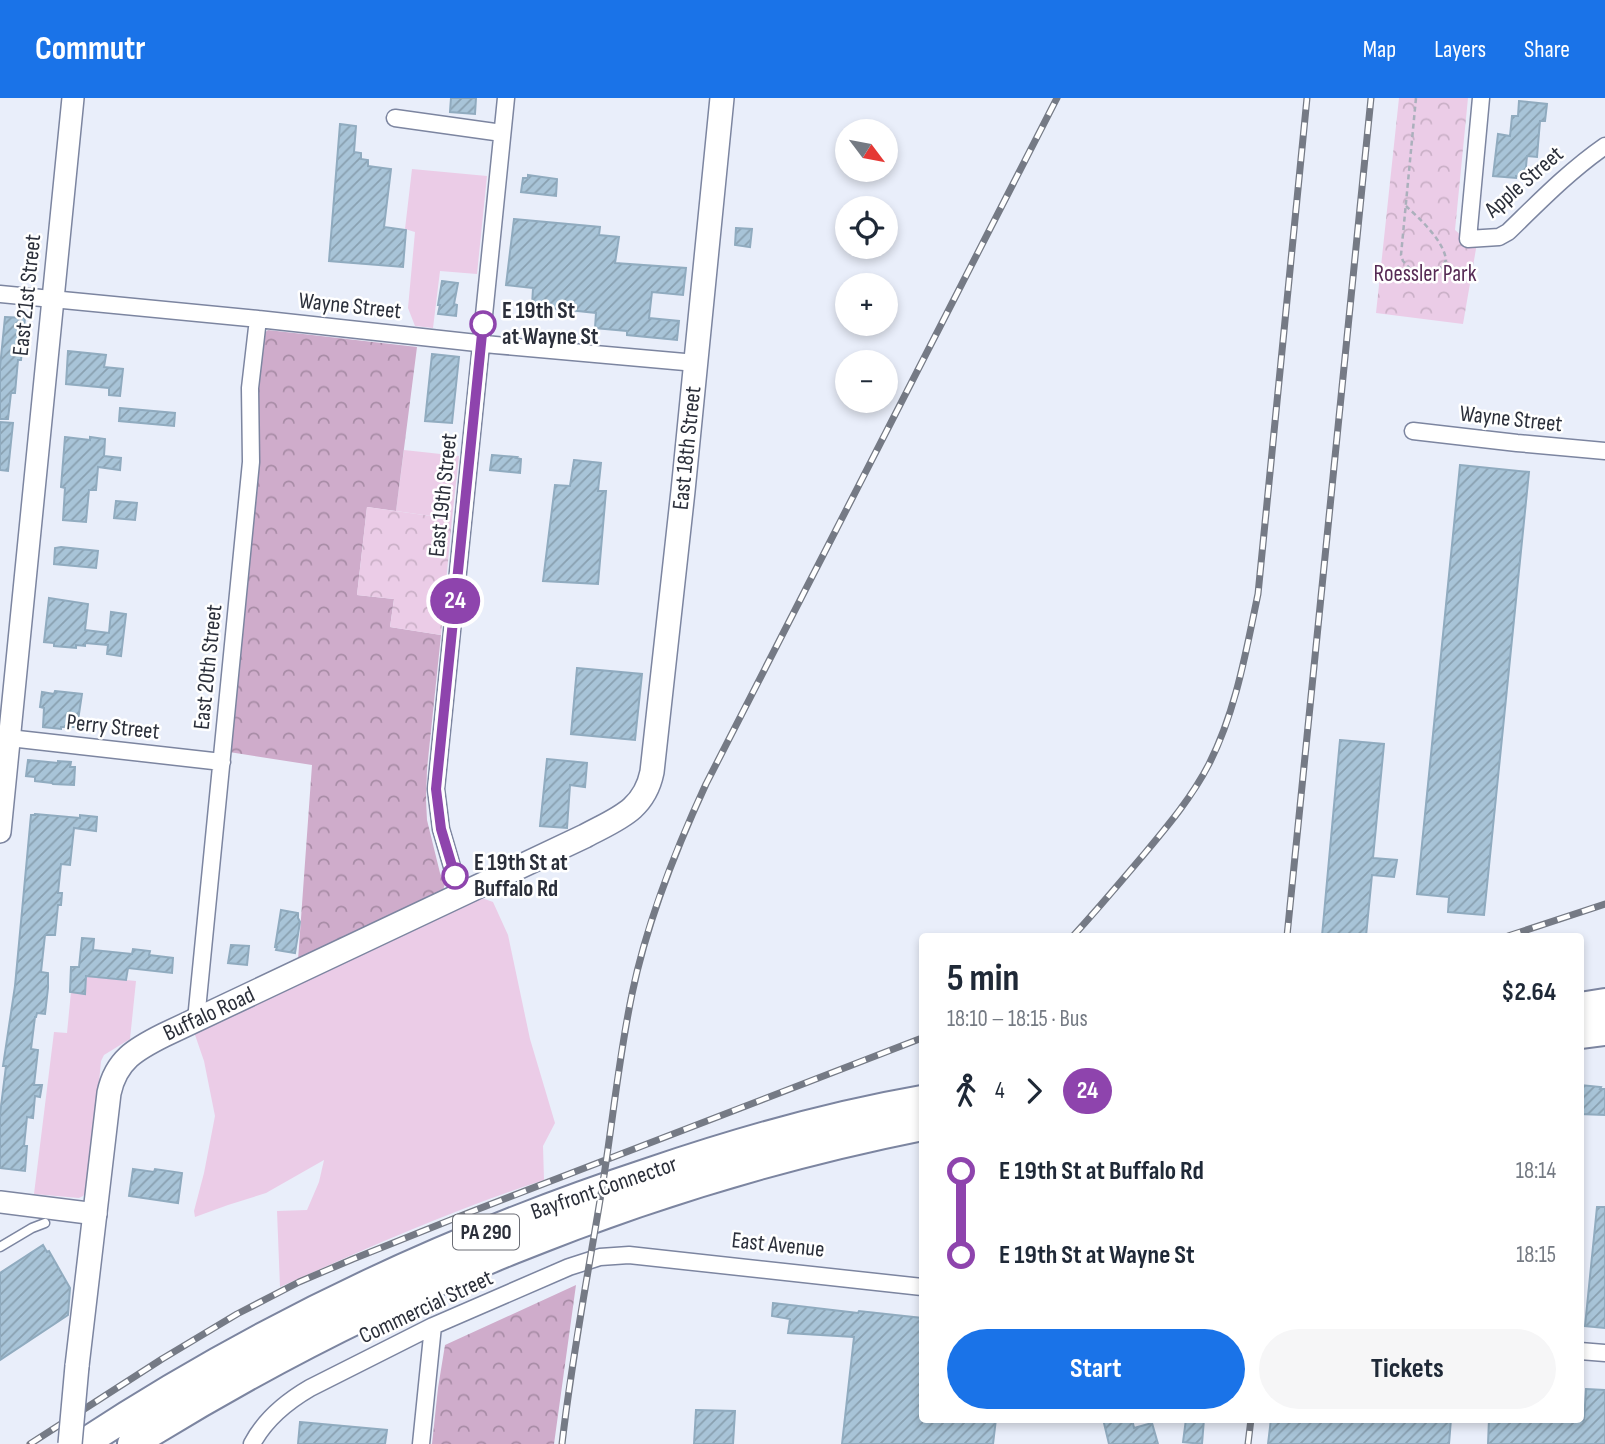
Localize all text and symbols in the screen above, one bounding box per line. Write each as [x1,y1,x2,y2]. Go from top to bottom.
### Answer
text: Commutr [35,29,145,69]
text: Map [1363,35,1396,64]
text: Layers [1434,35,1486,64]
text: Share [1524,35,1570,64]
north arrow [835,119,898,182]
map controls [835,119,898,413]
street label: Apple Street [1478,140,1569,224]
button: locate [835,196,898,259]
street label: East 21st Street [7,233,47,357]
park label: Roessler Park [1374,260,1477,288]
button: + [835,273,898,336]
street label: Wayne Street [297,287,403,325]
place label: E 19th St at Wayne St [502,297,599,351]
marker: E 19th St at Wayne St [470,311,496,337]
button: − [835,350,898,413]
street label: East 18th Street [667,385,707,511]
street label: Wayne Street [1458,400,1564,438]
street label: East 19th Street [423,432,463,558]
line badge: 24 [424,578,486,624]
text: 24 [444,586,466,615]
street label: East 20th Street [188,603,228,731]
street label: Perry Street [65,708,161,746]
place label: E 19th St at Buffalo Rd [474,849,568,903]
marker: E 19th St at Buffalo Rd [442,863,468,889]
text: 5 min [947,956,1019,1001]
text: $2.64 [1501,977,1556,1008]
street label: Buffalo Road [159,981,259,1047]
text: 18:10 – 18:15 · Bus [947,1005,1088,1033]
icon: walk [947,1072,985,1110]
icon: forward [1015,1072,1053,1110]
text: 24 [1077,1076,1098,1105]
text: 4 [995,1077,1005,1105]
street label: Bayfront Connector [527,1150,681,1226]
text: E 19th St at Buffalo Rd [999,1156,1204,1187]
text: 18:14 [1516,1157,1556,1185]
road number: PA 290 [453,1214,519,1250]
street label: East Avenue [730,1226,826,1264]
text: E 19th St at Wayne St [999,1240,1195,1271]
text: 18:15 [1516,1241,1556,1269]
street label: Commercial Street [355,1264,497,1350]
button: Start [947,1329,1245,1409]
button: Tickets [1259,1329,1556,1409]

